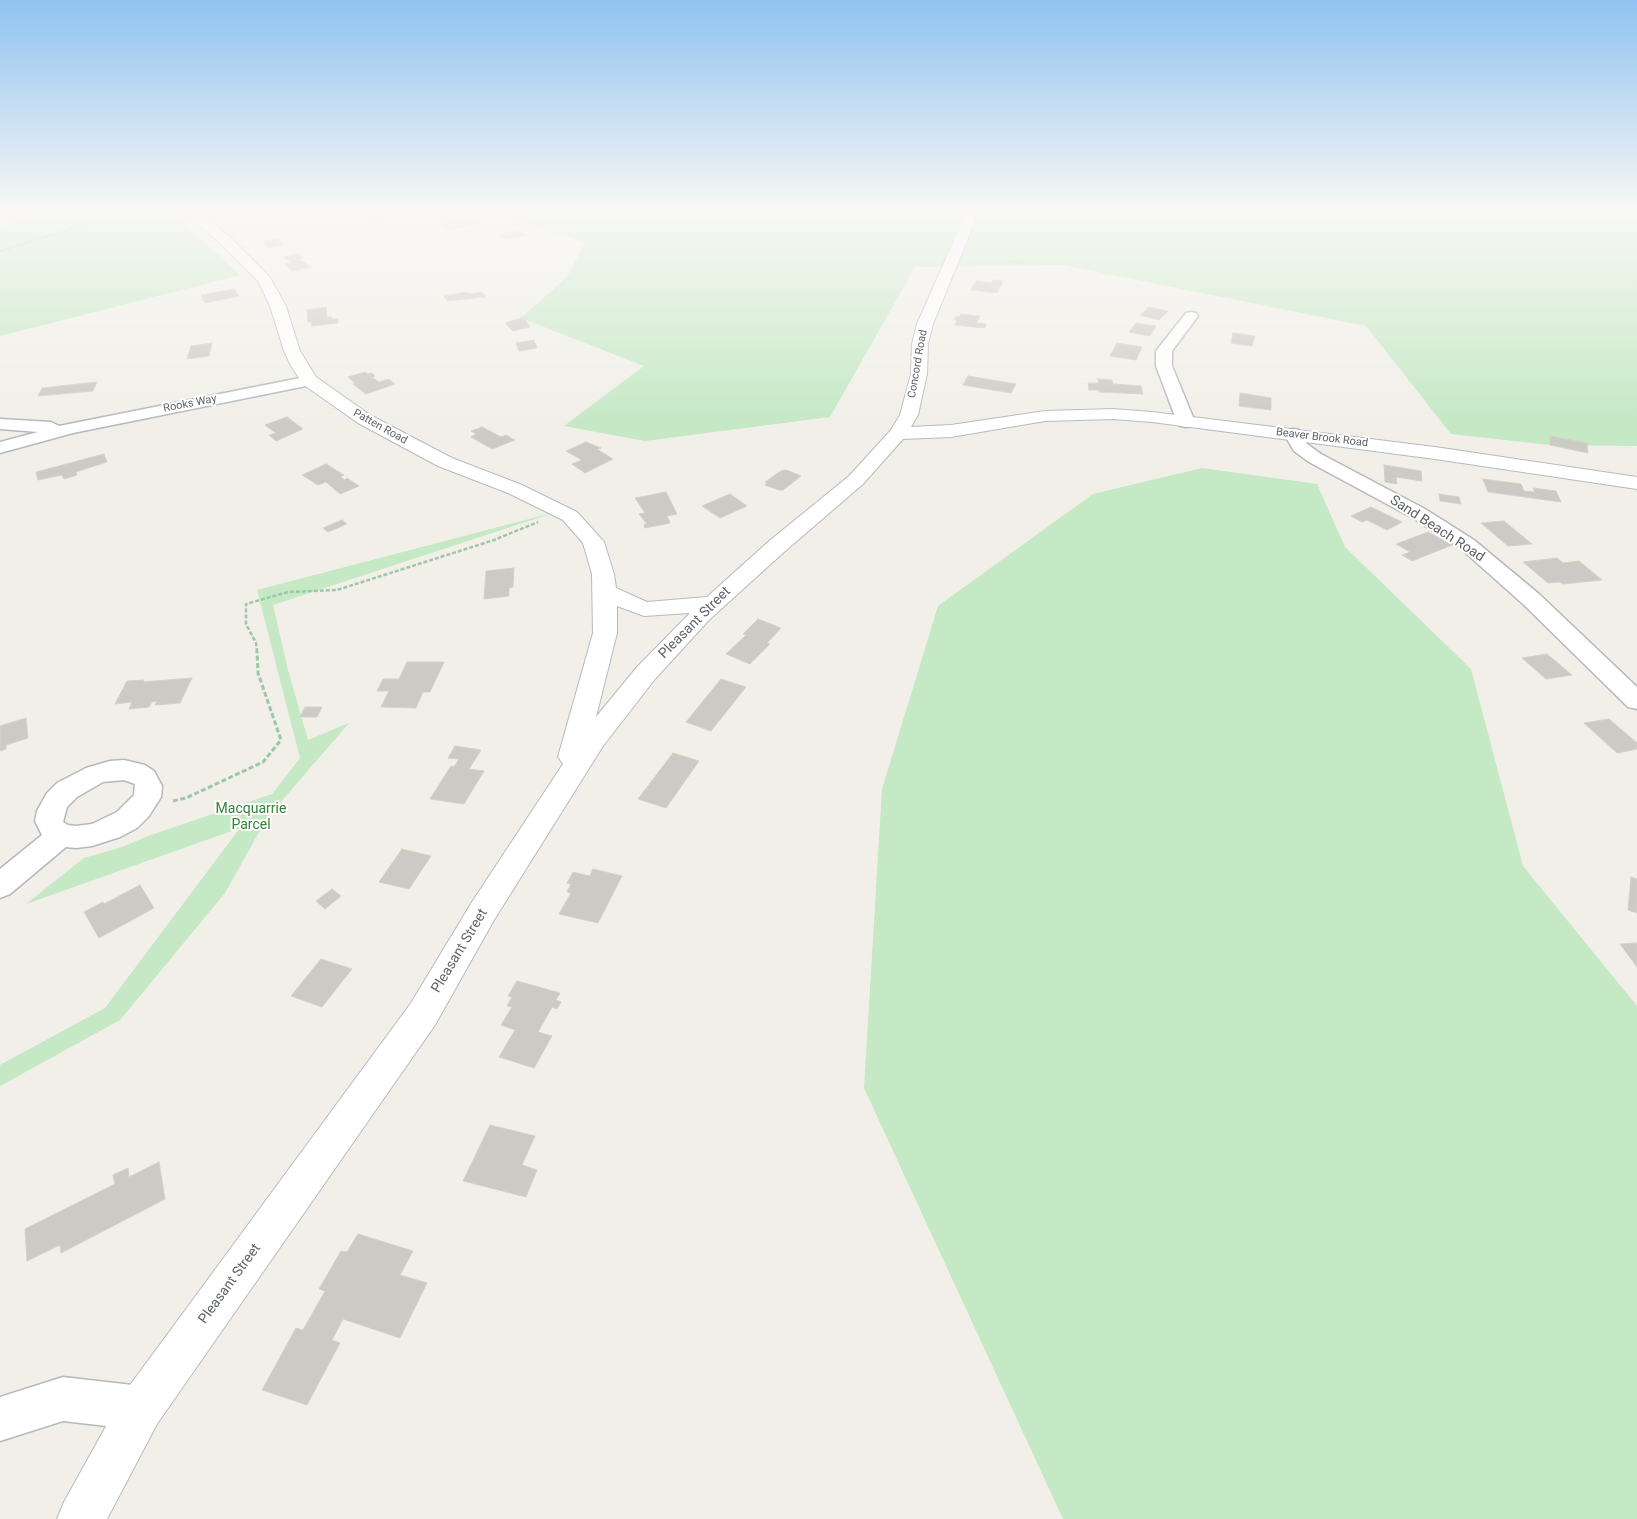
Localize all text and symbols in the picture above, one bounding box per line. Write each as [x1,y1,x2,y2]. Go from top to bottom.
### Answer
street label: Concord Road [905,329,931,399]
street label: Rooks Way [162,392,218,416]
street label: Patten Road [351,407,409,447]
street label: Beaver Brook Road [1275,426,1369,450]
street label: Sand Beach Road [1387,492,1487,566]
street label: Pleasant Street [656,584,734,662]
park label: Macquarrie Parcel [216,801,286,834]
street label: Pleasant Street [428,906,492,996]
street label: Pleasant Street [195,1241,265,1327]

